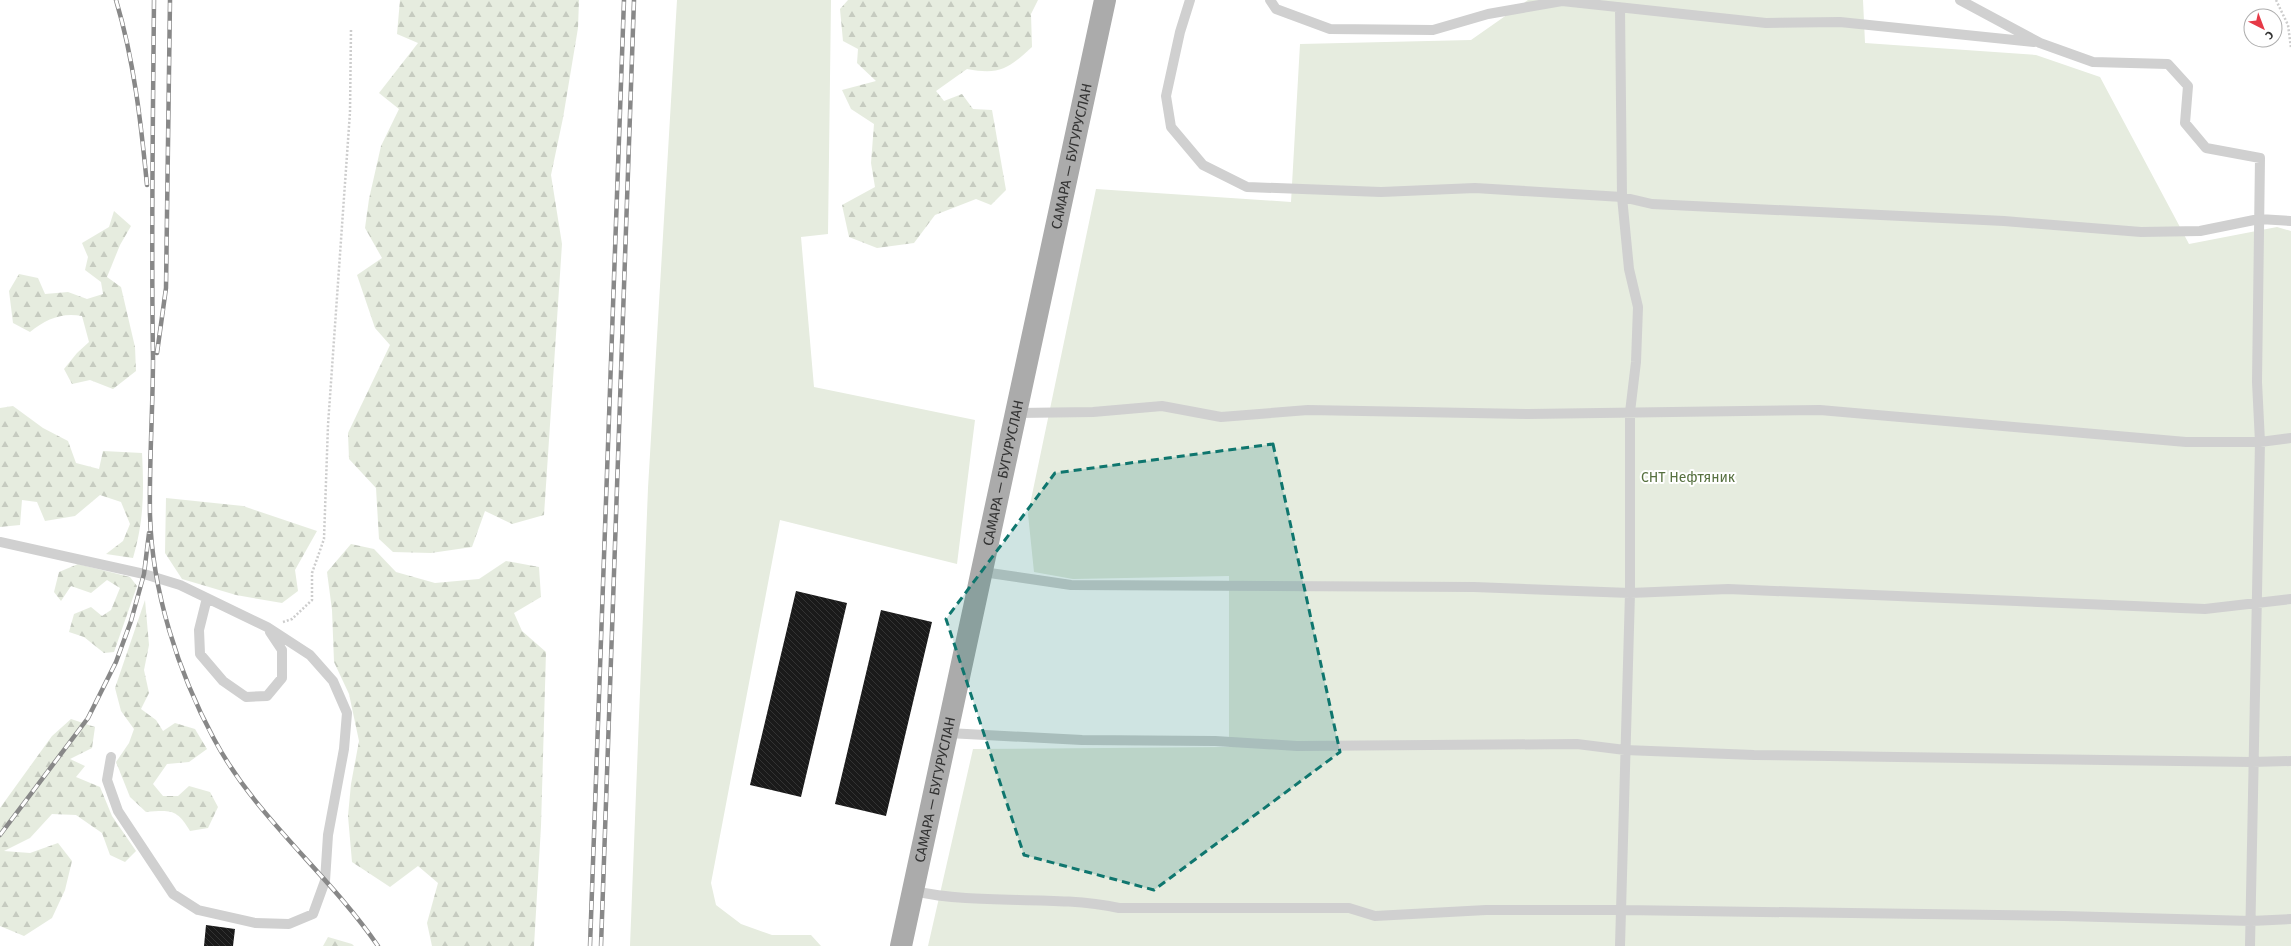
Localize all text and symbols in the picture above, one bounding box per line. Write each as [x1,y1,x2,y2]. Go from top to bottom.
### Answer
north arrow [2243,8,2283,48]
text: С [2262,28,2276,42]
street label: САМАРА — БУГУРУСЛАН [1047,82,1095,231]
street label: САМАРА — БУГУРУСЛАН [979,398,1027,547]
park label: СНТ Нефтяник [1641,469,1736,486]
street label: САМАРА — БУГУРУСЛАН [911,715,959,864]

